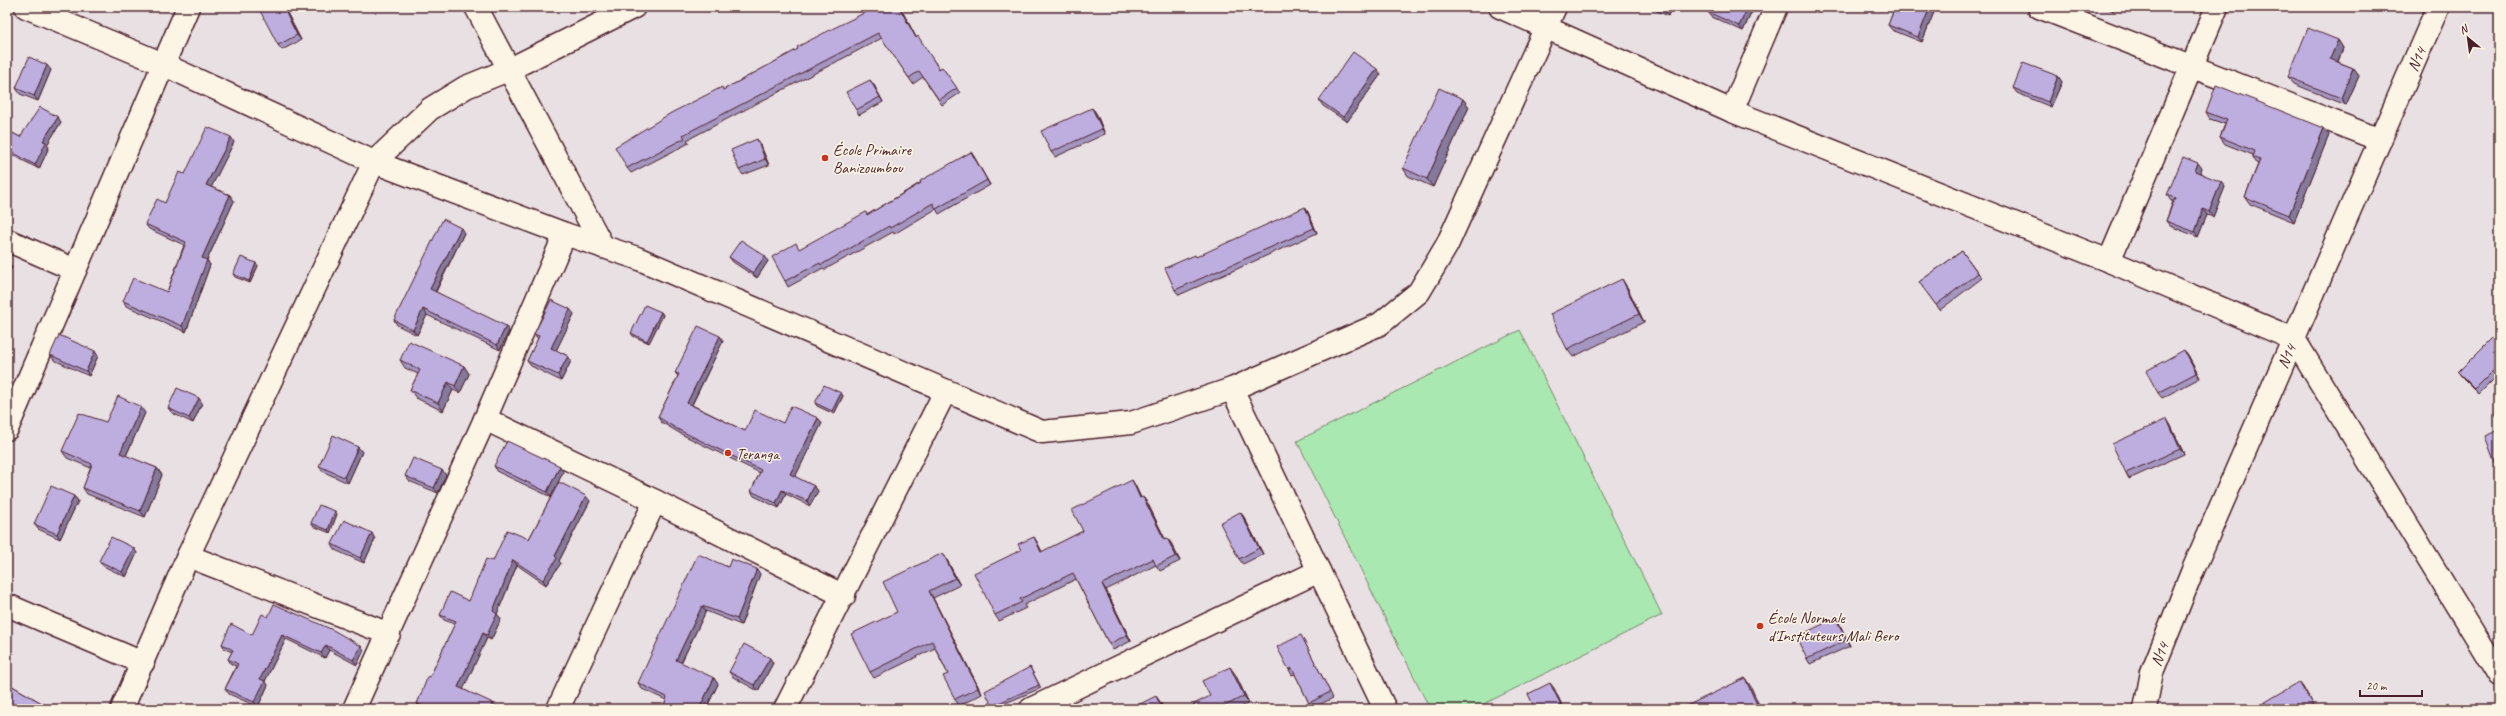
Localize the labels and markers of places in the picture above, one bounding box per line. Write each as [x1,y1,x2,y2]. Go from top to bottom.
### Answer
place label: École Primaire Banizoumbou [833,140,913,178]
marker: École Primaire Banizoumbou [820,153,830,163]
place label: Teranga [736,444,780,464]
marker: Teranga [723,448,733,458]
place label: École Normale d'Instituteurs Mali Bero [1768,608,1901,646]
marker: École Normale d'Instituteurs Mali Bero [1755,621,1765,631]

